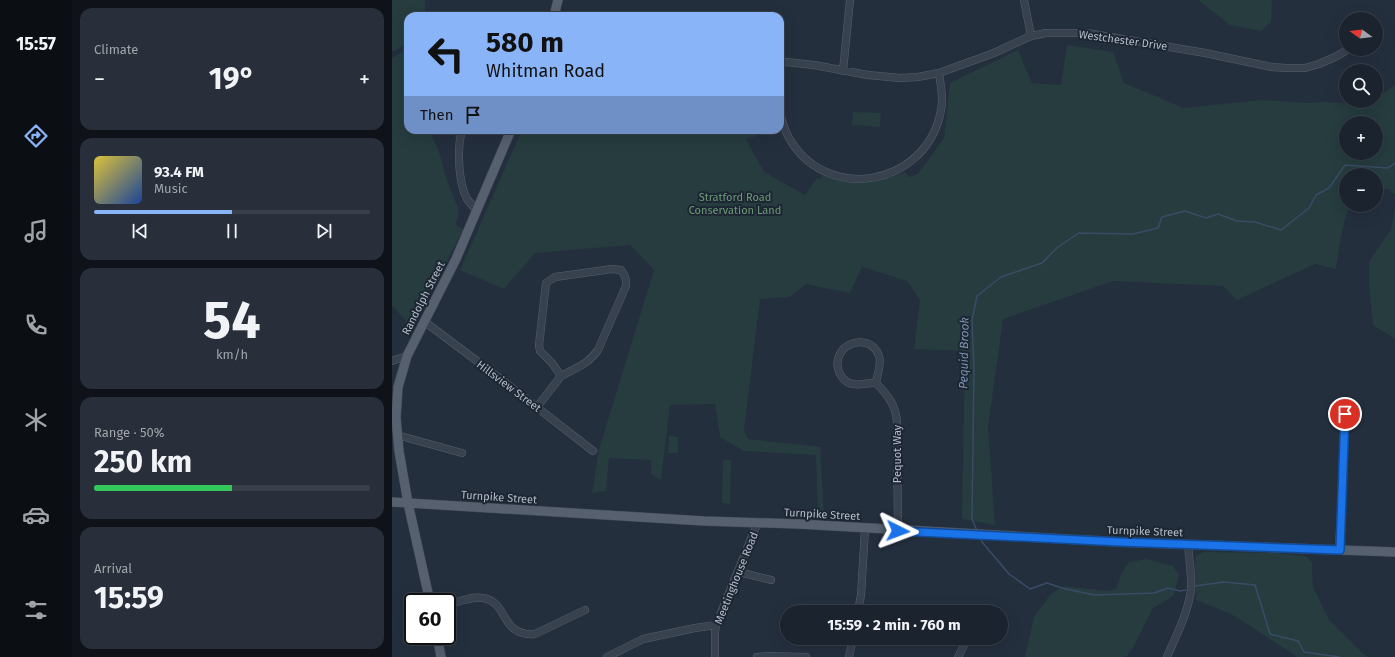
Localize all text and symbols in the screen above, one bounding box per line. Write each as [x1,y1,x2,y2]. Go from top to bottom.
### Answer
north arrow [1339,12,1383,56]
map controls [1339,12,1383,212]
text: 580 m [486,26,564,59]
icon: left [420,28,472,80]
street label: Westchester Drive [1078,28,1168,53]
text: 15:57 [16,33,56,55]
text: Climate [94,42,138,57]
text: Whitman Road [486,60,605,82]
text: 19° [209,61,255,97]
button: search [1339,64,1383,108]
text: − [94,66,105,93]
text: + [359,66,370,93]
icon: arrive [462,104,484,126]
text: Then [420,106,454,124]
button: + [1339,116,1383,160]
icon: directions [22,122,50,150]
text: 93.4 FM [154,163,204,181]
button: − [1339,168,1383,212]
text: Music [154,181,188,196]
park label: Stratford Road Conservation Land [689,191,781,217]
icon: music [22,217,50,245]
icon: previous [129,220,151,242]
icon: pause [221,220,243,242]
icon: next [313,220,335,242]
street label: Randolph Street [399,259,448,337]
text: 54 [203,289,261,352]
icon: phone [22,311,50,339]
water label: Pequid Brook [956,316,972,389]
text: km/h [216,347,248,362]
street label: Hillsview Street [474,358,543,415]
pin [1328,397,1362,431]
icon: arrive [1334,403,1356,425]
icon: climate [22,406,50,434]
street label: Pequot Way [891,424,904,483]
text: Range · 50% [94,425,165,440]
text: 250 km [94,444,192,480]
street label: Turnpike Street [460,488,537,507]
icon: car [22,501,50,529]
street label: Turnpike Street [784,506,860,523]
position arrow [877,510,919,552]
street label: Turnpike Street [1107,524,1183,539]
street label: Meetinghouse Road [712,530,761,626]
text: Arrival [94,561,132,576]
text: 15:59 [94,580,164,616]
speed limit sign: 60 [404,593,456,645]
icon: filters [22,596,50,624]
text: 15:59 · 2 min · 760 m [827,616,961,634]

